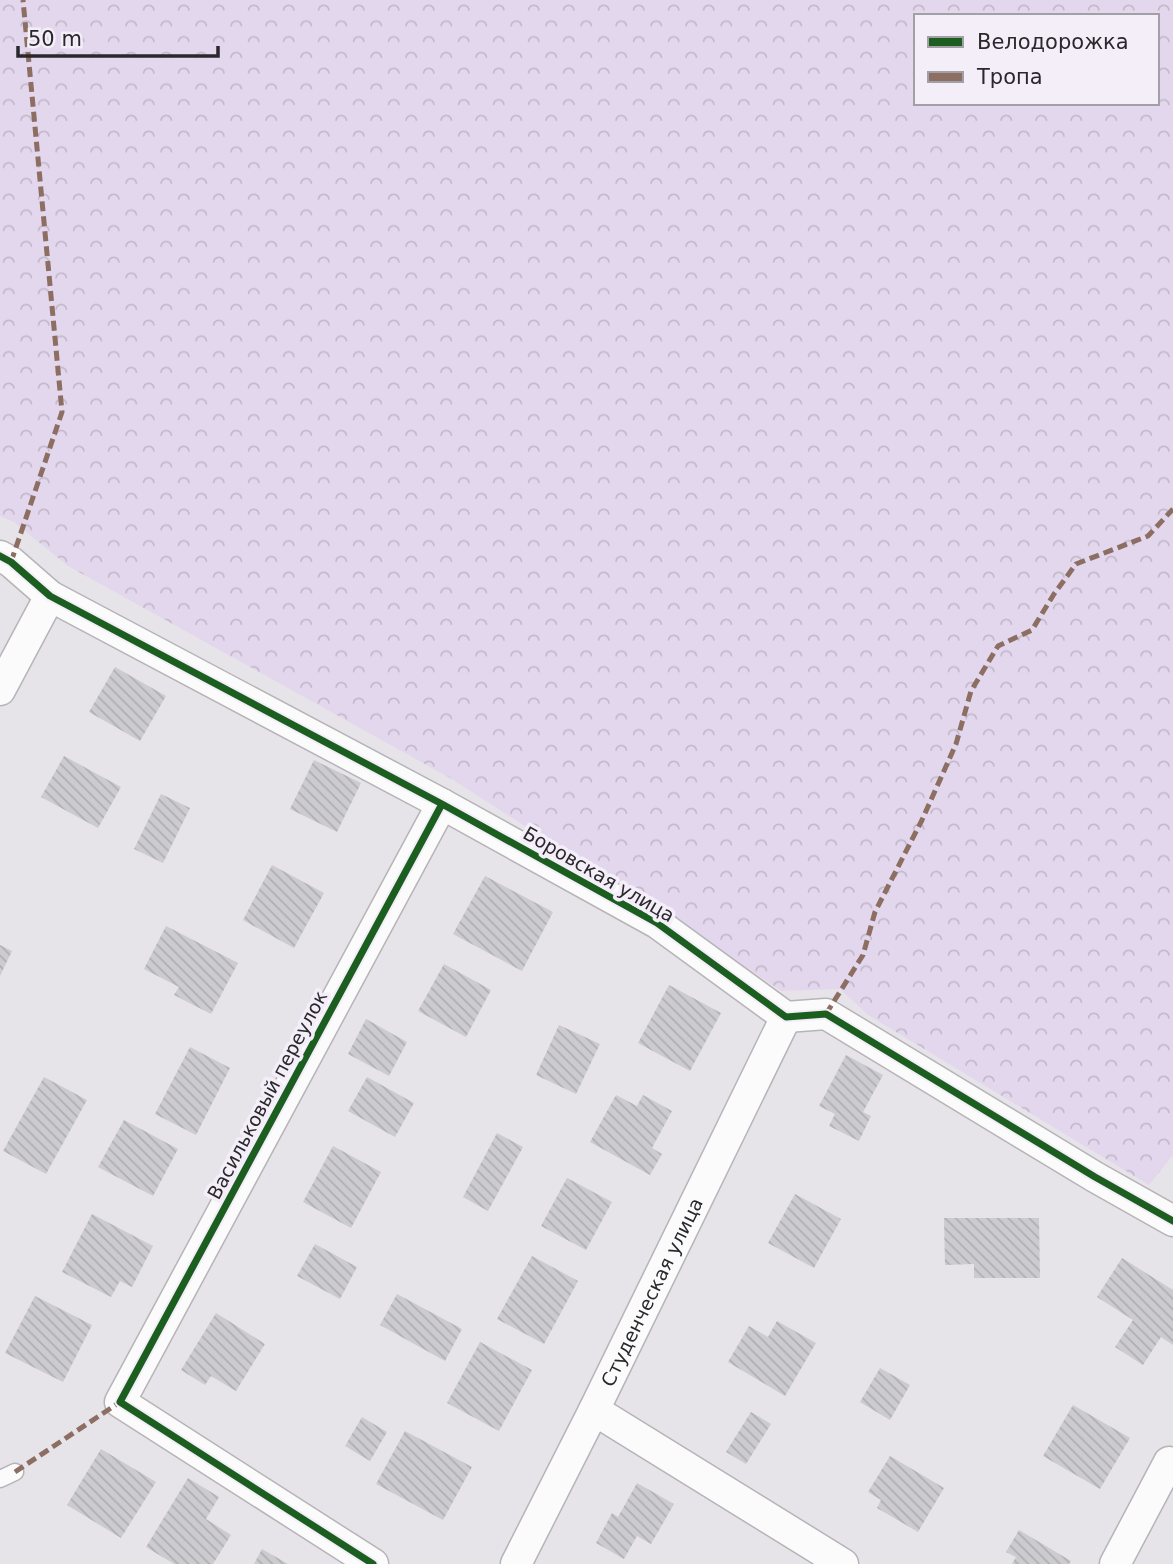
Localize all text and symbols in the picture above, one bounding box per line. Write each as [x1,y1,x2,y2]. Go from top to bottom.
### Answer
scale bar [18,14,217,58]
legend [914,14,1159,105]
text: 50 m [28,27,82,51]
text: Велодорожка [977,30,1129,54]
text: Тропа [976,65,1043,89]
street label: Боровская улица [520,822,678,926]
street label: Васильковый переулок [203,987,331,1203]
street label: Студенческая улица [596,1194,707,1390]

